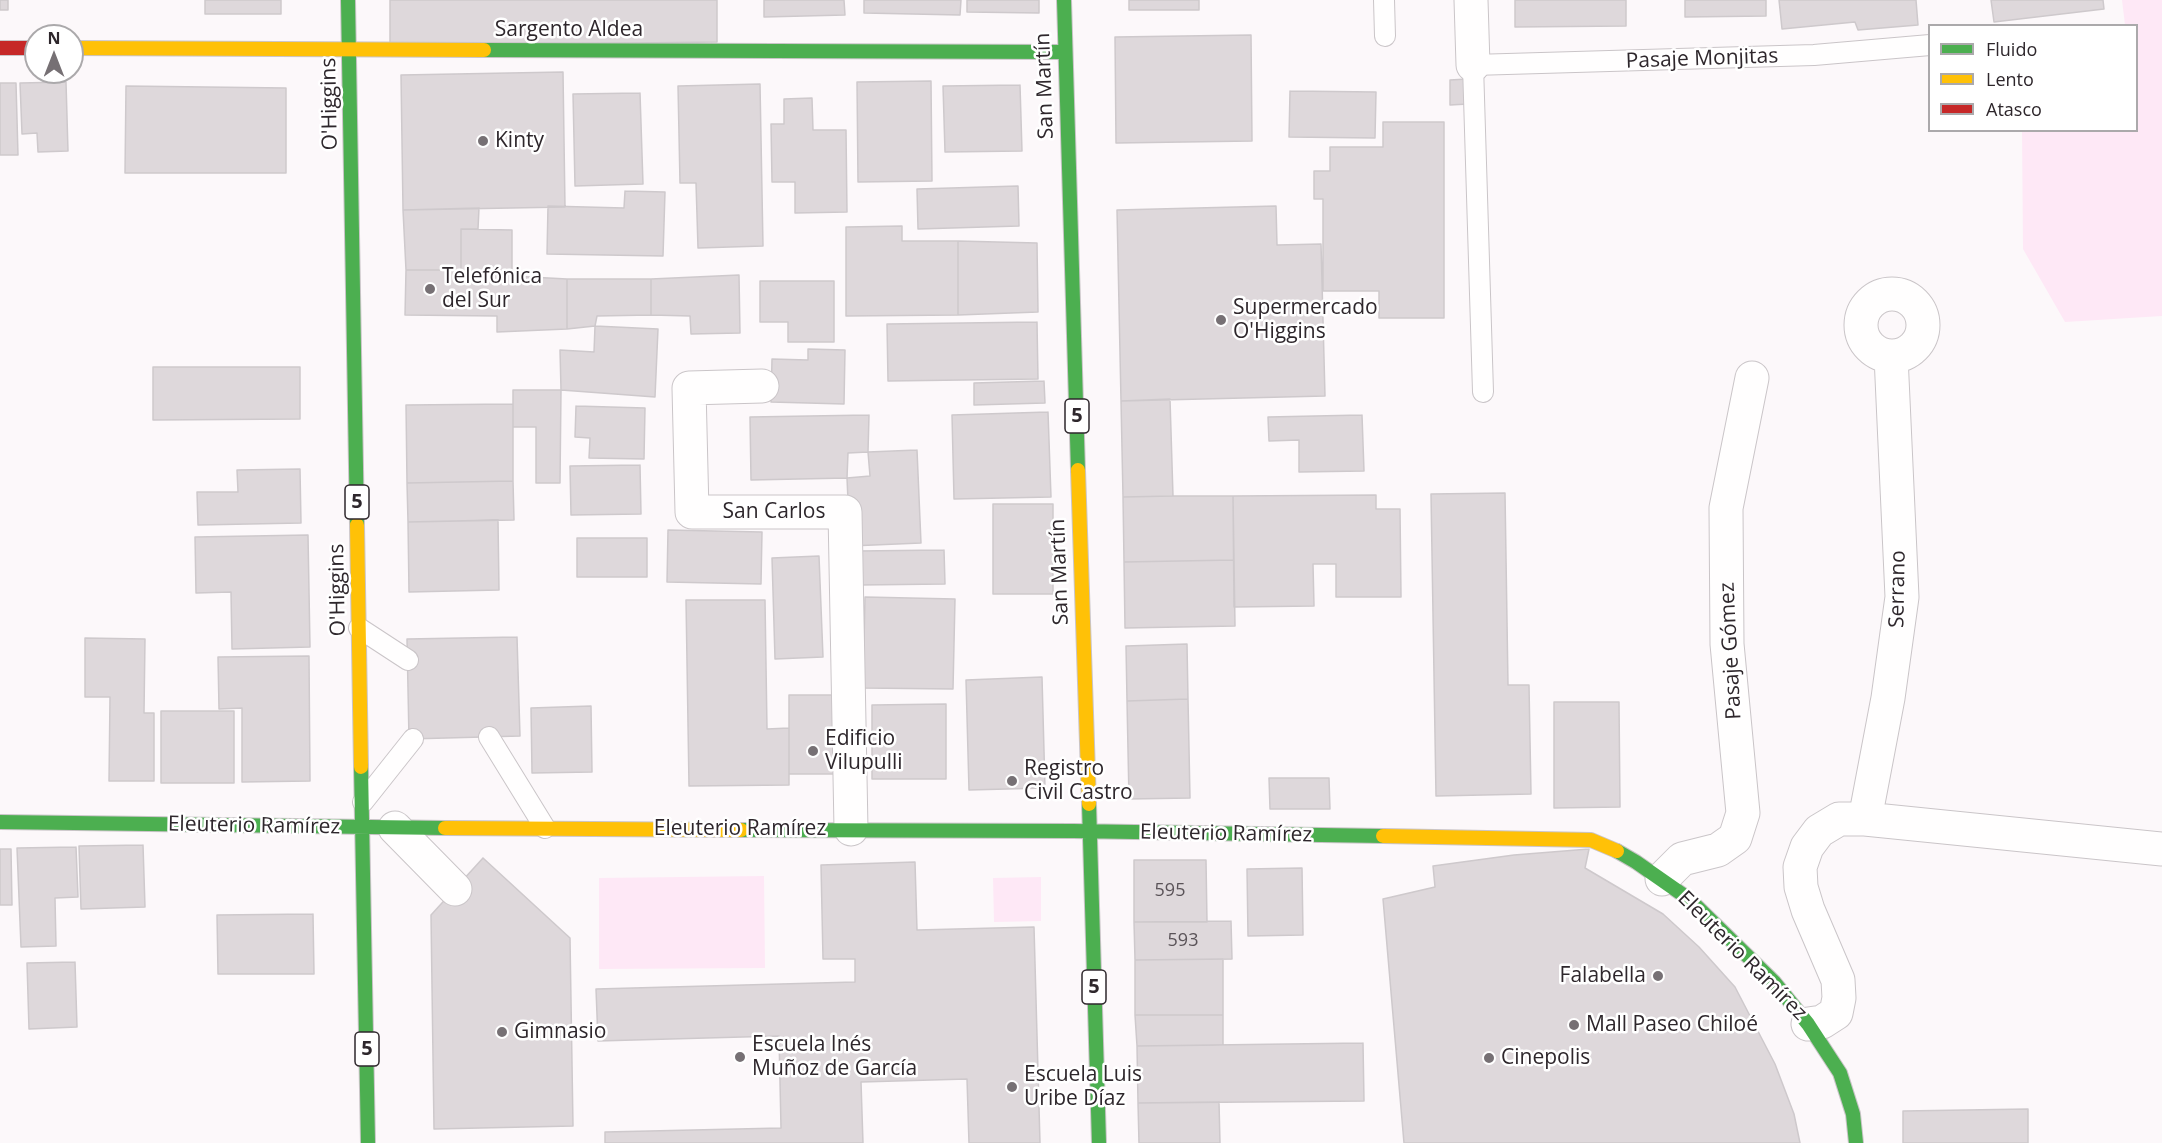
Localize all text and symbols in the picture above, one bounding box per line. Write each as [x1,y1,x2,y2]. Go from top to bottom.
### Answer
street label: Sargento Aldea [495,17,643,43]
north arrow [24,24,84,84]
legend [1928,24,2138,132]
text: N [47,27,61,49]
street label: San Martín [1031,32,1059,140]
text: Fluido [1986,37,2037,61]
street label: Pasaje Monjitas [1625,44,1779,74]
street label: O'Higgins [317,57,343,151]
text: Lento [1986,67,2034,91]
text: Atasco [1986,97,2042,121]
place label: Kinty [495,128,544,154]
marker: Kinty [476,134,490,148]
place label: Telefónica del Sur [442,264,542,314]
marker: Telefónica del Sur [423,282,437,296]
place label: Supermercado O'Higgins [1233,295,1378,345]
marker: Supermercado O'Higgins [1214,313,1228,327]
road number: 5 [1065,399,1089,433]
road number: 5 [345,485,369,519]
street label: San Carlos [723,499,825,525]
street label: San Martín [1046,518,1074,626]
street label: O'Higgins [325,543,351,637]
street label: Serrano [1885,550,1911,628]
street label: Pasaje Gómez [1715,582,1747,720]
place label: Edificio Vilupulli [825,726,903,776]
marker: Edificio Vilupulli [806,744,820,758]
place label: Registro Civil Castro [1024,756,1133,806]
marker: Registro Civil Castro [1005,774,1019,788]
street label: Eleuterio Ramírez [168,812,340,840]
street label: Eleuterio Ramírez [654,816,826,842]
street label: Eleuterio Ramírez [1140,820,1312,848]
house number: 595 [1155,880,1185,902]
street label: Eleuterio Ramírez [1672,886,1812,1026]
house number: 593 [1168,930,1198,952]
place label: Falabella [1560,963,1646,989]
marker: Falabella [1651,969,1665,983]
road number: 5 [1082,970,1106,1004]
place label: Mall Paseo Chiloé [1586,1012,1758,1038]
marker: Mall Paseo Chiloé [1567,1018,1581,1032]
place label: Gimnasio [514,1019,607,1045]
marker: Gimnasio [495,1025,509,1039]
road number: 5 [355,1032,379,1066]
place label: Escuela Inés Muñoz de García [752,1032,917,1082]
place label: Cinepolis [1501,1045,1590,1071]
marker: Escuela Inés Muñoz de García [733,1050,747,1064]
marker: Cinepolis [1482,1051,1496,1065]
place label: Escuela Luis Uribe Díaz [1024,1062,1142,1112]
marker: Escuela Luis Uribe Díaz [1005,1080,1019,1094]

